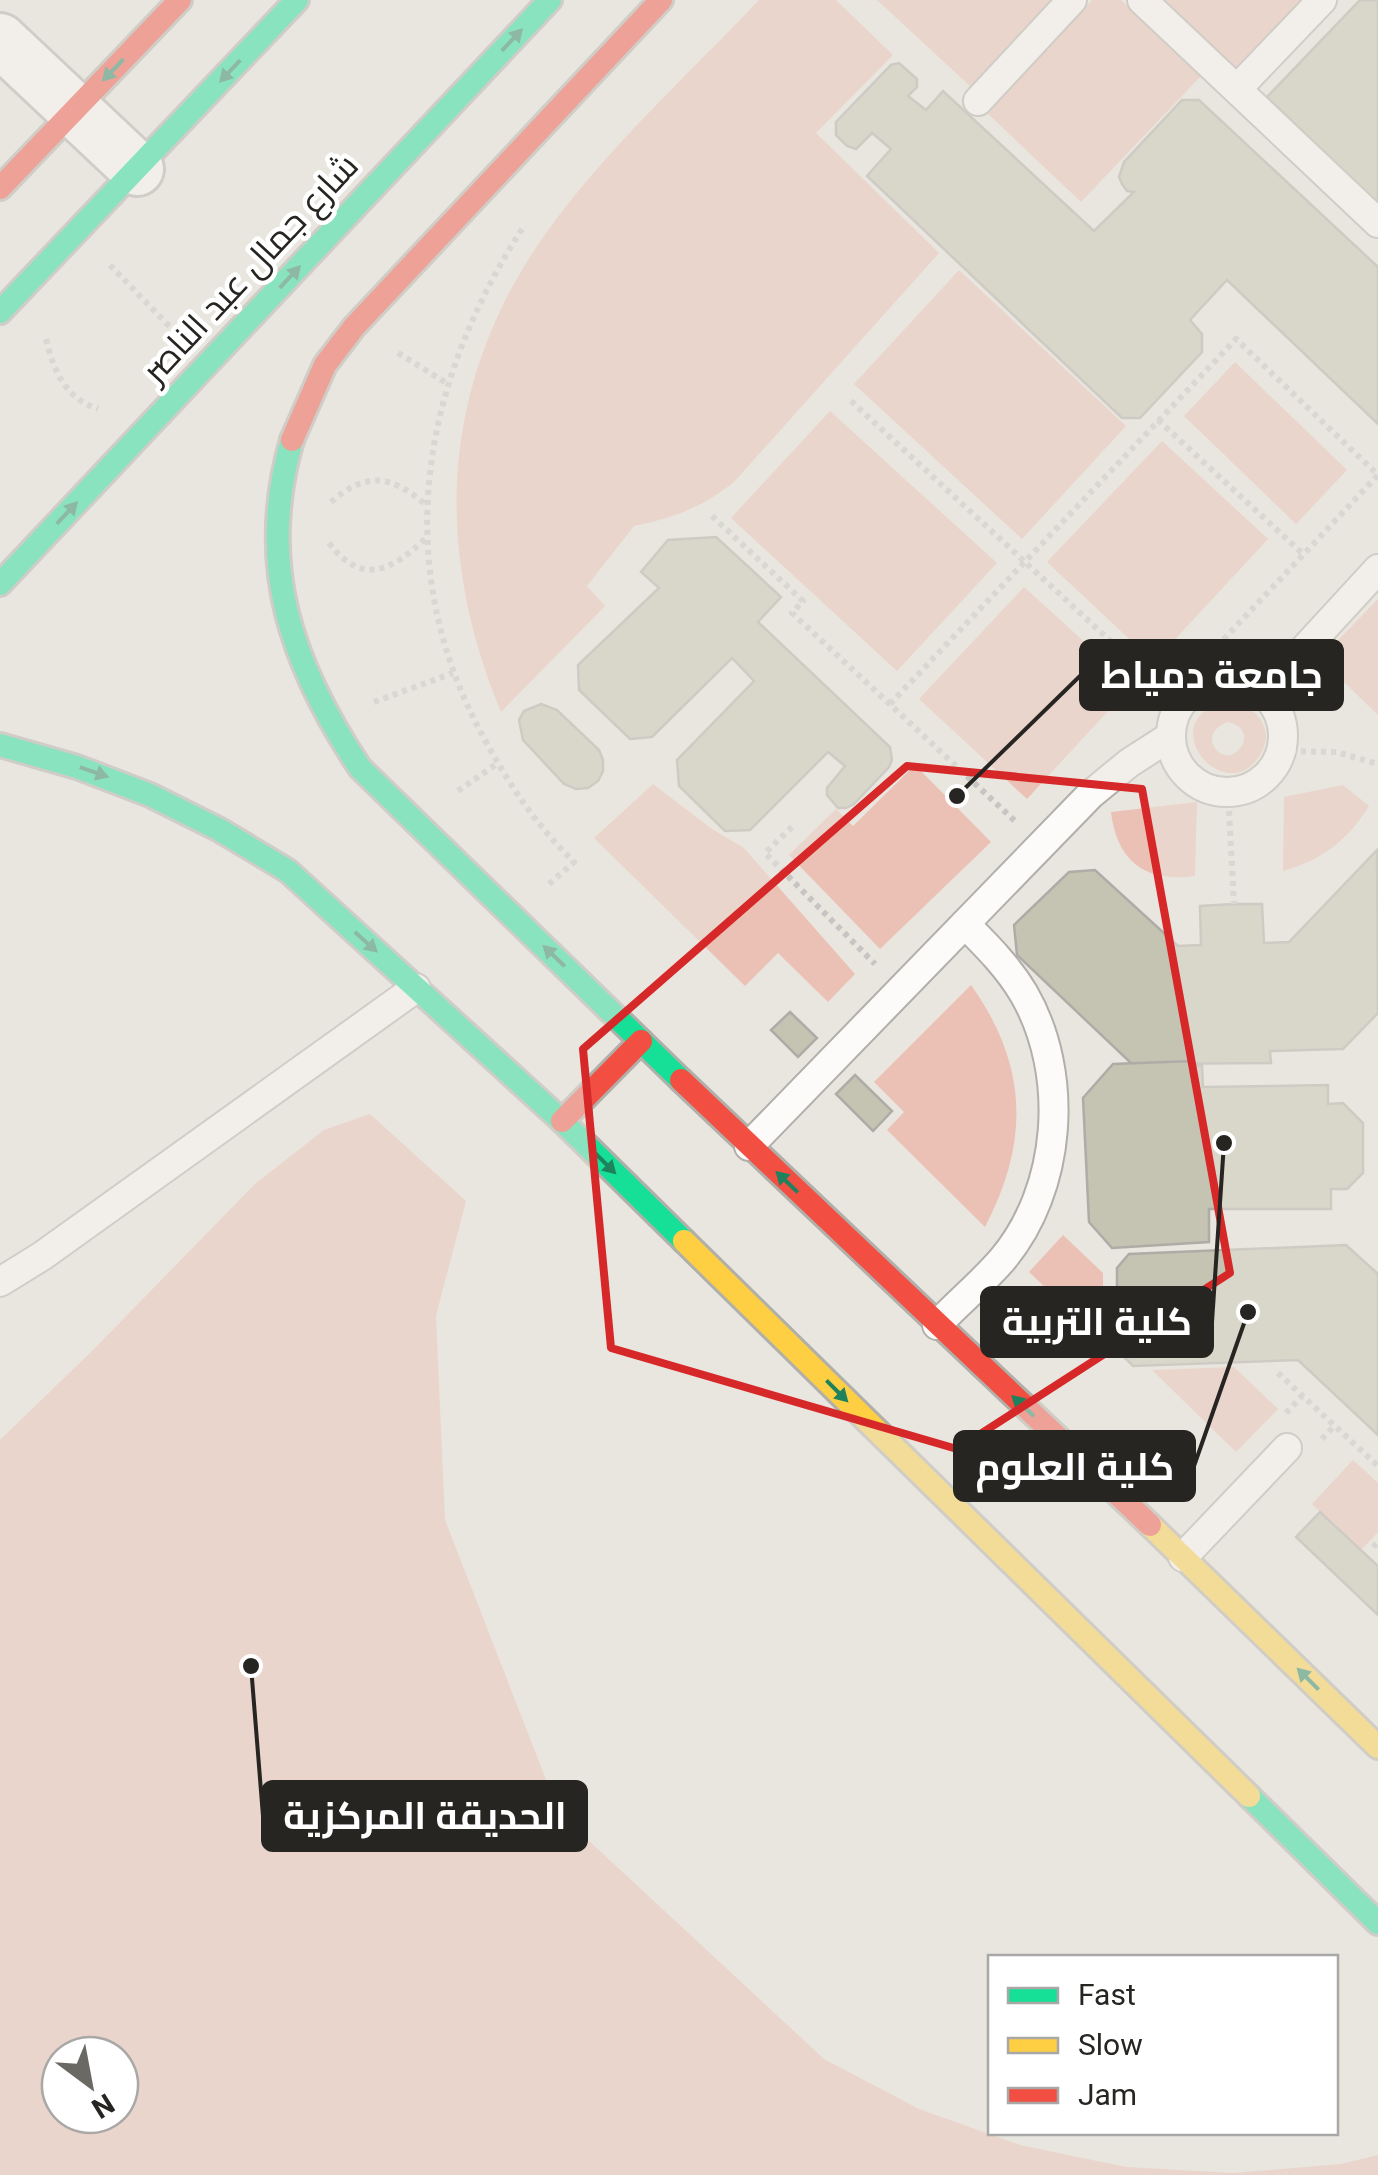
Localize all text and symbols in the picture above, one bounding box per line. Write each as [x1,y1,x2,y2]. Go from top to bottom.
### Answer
one-way arrow [500,28,523,52]
one-way arrow [102,58,125,82]
one-way arrow [219,59,242,83]
street label: شارع جمال عبد الناصر [132,145,368,394]
one-way arrow [278,265,301,289]
one-way arrow [55,502,78,526]
callout: جامعة دمياط [1081,641,1342,709]
text: جامعة دمياط [1101,653,1323,697]
one-way arrow [79,765,109,780]
one-way arrow [354,930,378,953]
one-way arrow [542,945,566,968]
one-way arrow [592,1151,616,1174]
one-way arrow [776,1171,800,1194]
callout: كلية التربية [982,1288,1212,1356]
text: كلية التربية [1002,1300,1192,1345]
one-way arrow [824,1379,848,1402]
one-way arrow [1011,1395,1035,1418]
callout: كلية العلوم [955,1432,1194,1500]
text: كلية العلوم [976,1445,1174,1493]
one-way arrow [1297,1668,1321,1691]
callout: الحديقة المركزية [263,1782,586,1850]
text: الحديقة المركزية [283,1794,567,1839]
legend [988,1955,1338,2135]
text: Fast [1078,1977,1136,2012]
text: Slow [1078,2027,1143,2062]
north arrow [40,2035,140,2135]
text: Jam [1078,2077,1137,2112]
text: N [86,2087,120,2125]

